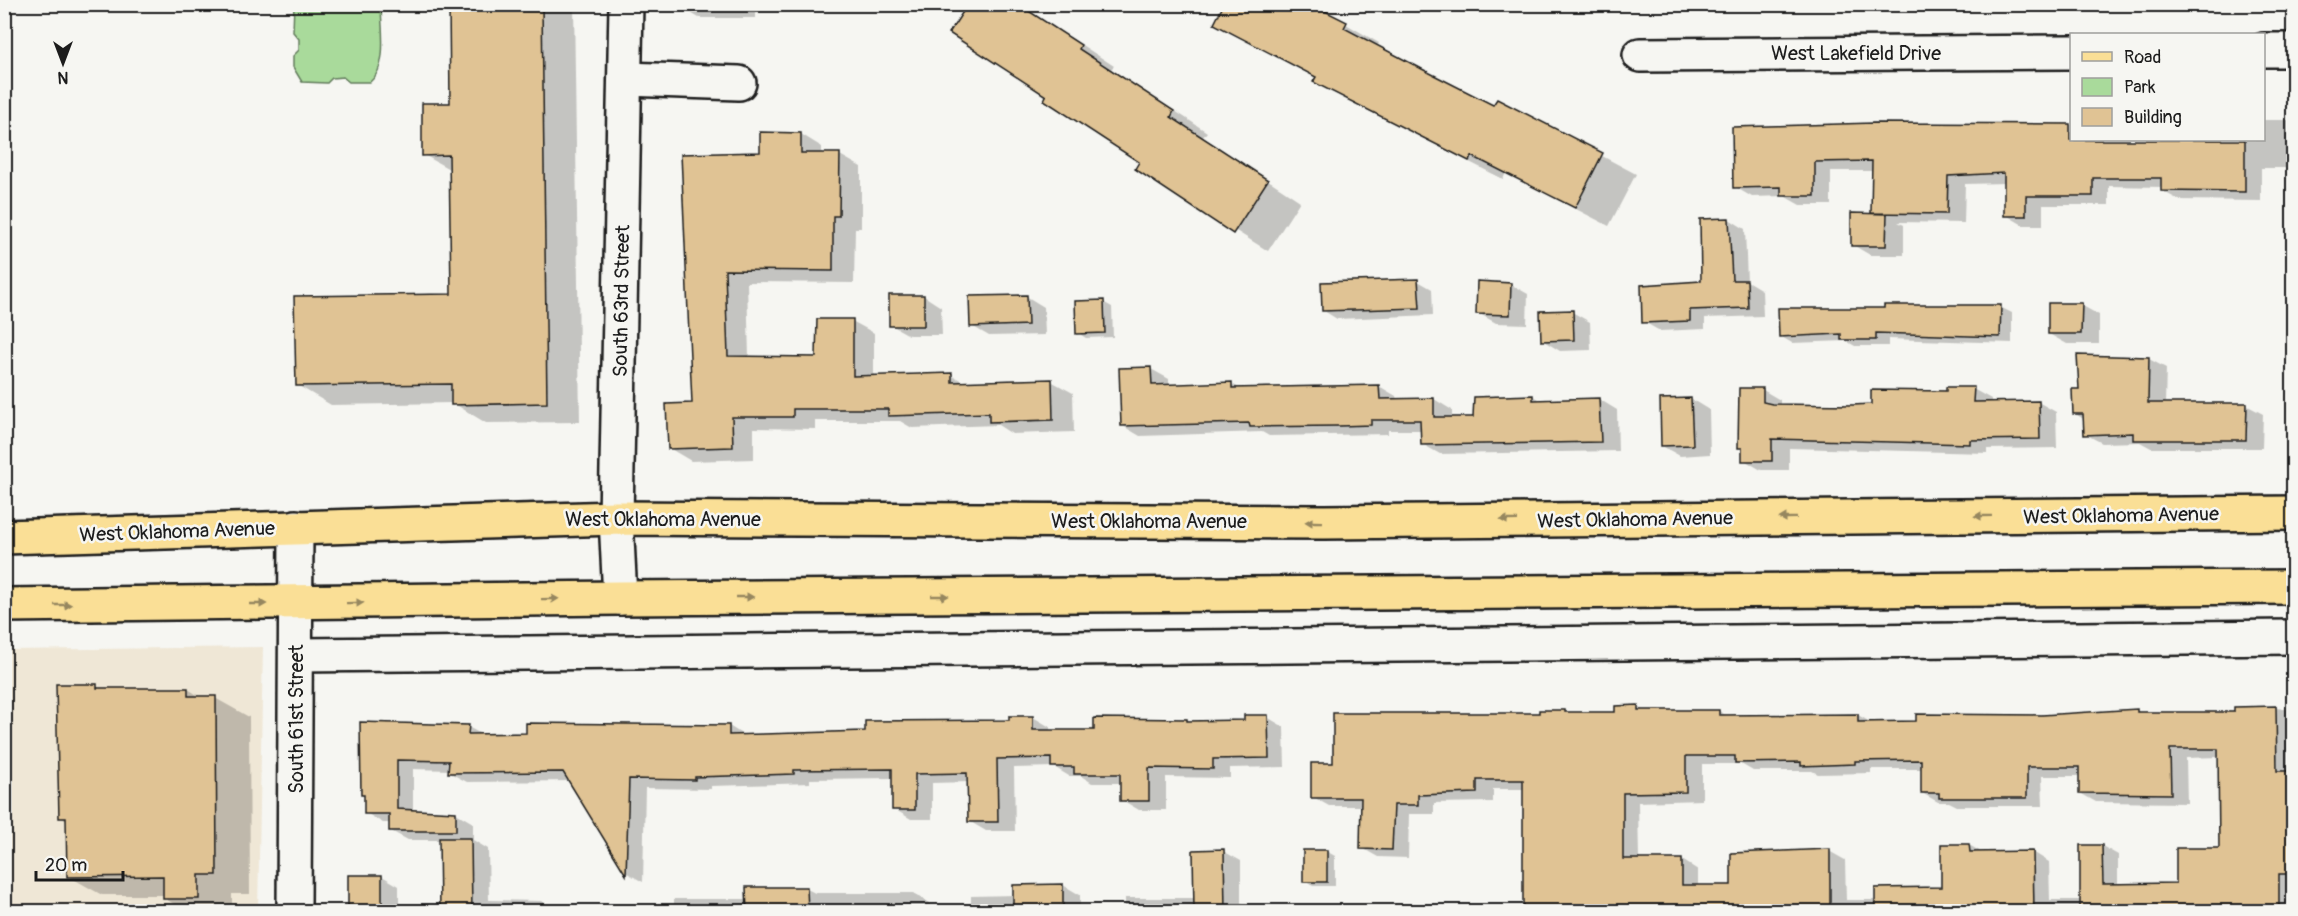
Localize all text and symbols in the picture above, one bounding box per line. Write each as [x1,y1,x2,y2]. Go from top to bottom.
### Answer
north arrow [33,33,93,93]
legend [2070,33,2265,141]
street label: West Lakefield Drive [1771,41,1941,66]
text: Road [2124,46,2161,69]
text: N [57,67,68,87]
text: Park [2124,76,2156,99]
text: Building [2124,106,2182,129]
street label: South 63rd Street [608,224,635,377]
street label: West Oklahoma Avenue [2023,501,2219,530]
street label: West Oklahoma Avenue [1537,505,1733,534]
street label: West Oklahoma Avenue [565,507,761,532]
street label: West Oklahoma Avenue [1051,509,1247,534]
one-way arrow [1974,511,1993,521]
one-way arrow [1779,513,1798,523]
one-way arrow [1500,515,1519,525]
street label: West Oklahoma Avenue [79,516,275,547]
one-way arrow [1305,517,1324,527]
one-way arrow [931,591,950,601]
one-way arrow [736,592,755,602]
one-way arrow [541,594,560,604]
one-way arrow [346,598,365,608]
one-way arrow [248,599,267,609]
one-way arrow [53,600,72,610]
street label: South 61st Street [284,643,309,794]
scale bar [36,844,123,882]
text: 20 m [45,854,87,877]

